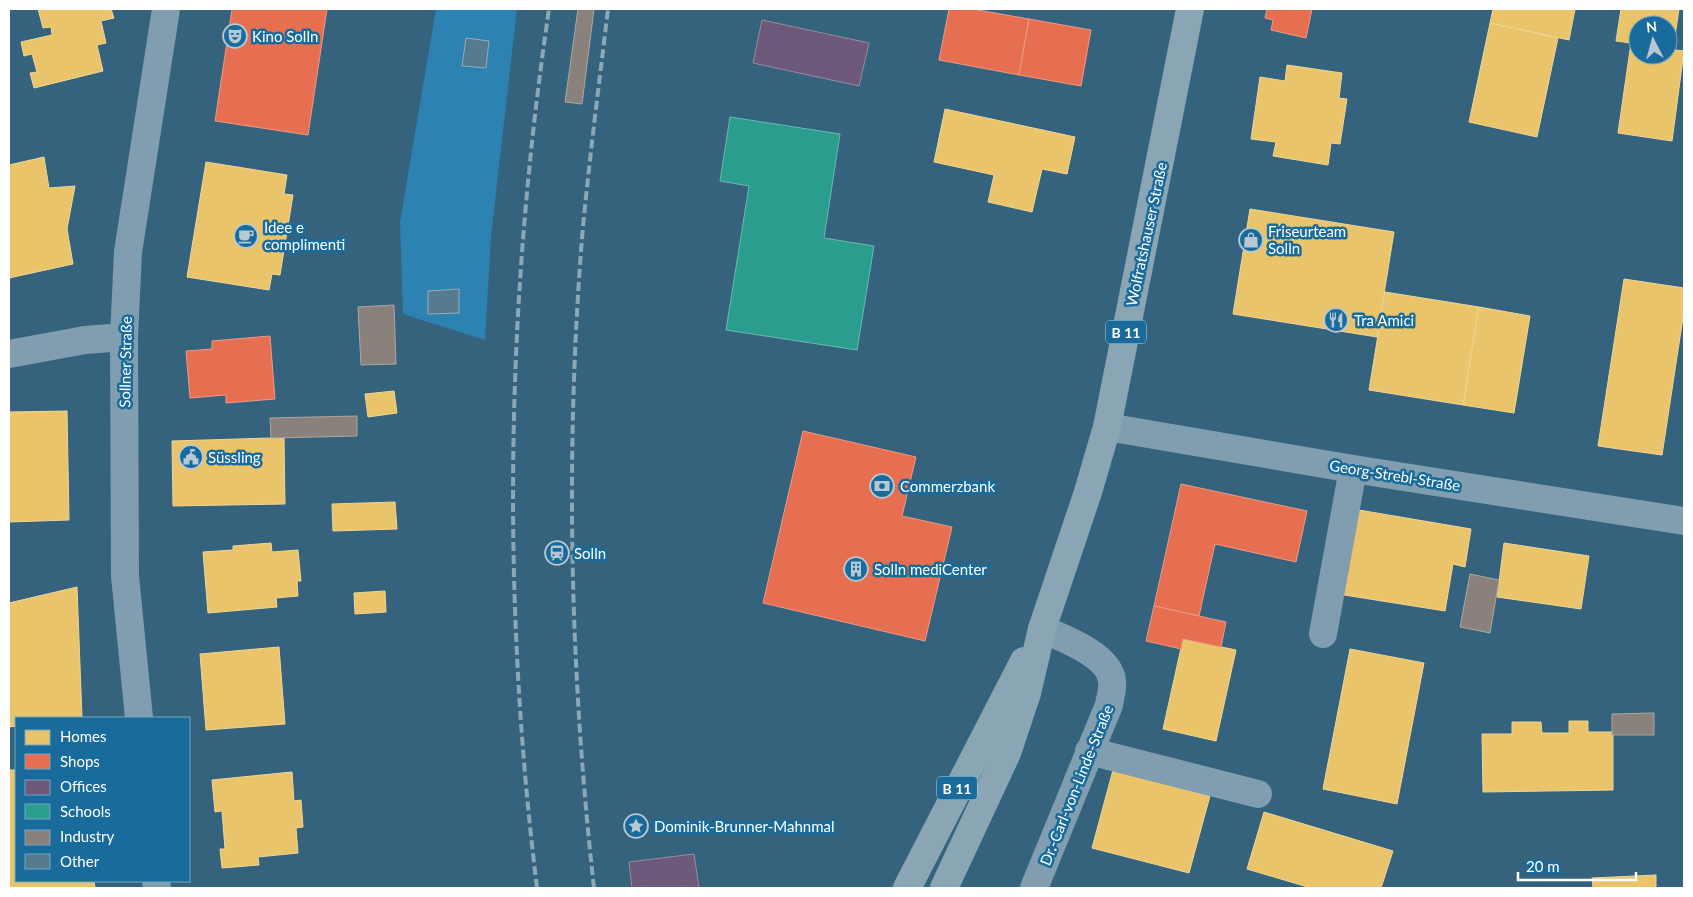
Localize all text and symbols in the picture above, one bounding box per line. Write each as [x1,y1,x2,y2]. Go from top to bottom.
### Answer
north arrow [1628,15,1678,65]
text: N [1645,18,1658,36]
theatre icon: Kino Solln [222,23,248,49]
place label: Kino Solln [252,27,318,45]
street label: Wolfratshauser Straße [1122,160,1170,308]
place label: Idee e complimenti [264,218,345,253]
place label: Friseurteam Solln [1268,222,1346,257]
cafe icon: Idee e complimenti [233,223,259,249]
shop icon: Friseurteam Solln [1238,227,1264,253]
restaurant icon: Tra Amici [1323,307,1349,333]
place label: Tra Amici [1354,311,1414,329]
street label: Sollner Straße [115,316,135,408]
road number: B 11 [1106,321,1146,344]
public building icon: Süssling [178,444,204,470]
place label: Süssling [208,448,261,466]
street label: Georg-Strebl-Straße [1328,456,1462,494]
bank icon: Commerzbank [869,473,895,499]
place label: Commerzbank [900,477,995,495]
station icon: Solln [544,540,570,566]
place label: Solln [574,544,606,562]
building icon: Solln mediCenter [843,556,869,582]
place label: Solln mediCenter [874,560,987,578]
street label: Dr.-Carl-von-Linde-Straße [1036,702,1116,868]
legend [15,717,190,882]
text: Homes [60,727,106,745]
text: Shops [60,752,100,770]
road number: B 11 [937,776,977,800]
text: Offices [60,777,107,795]
text: Schools [60,802,111,820]
place icon: Dominik-Brunner-Mahnmal [623,813,649,839]
place label: Dominik-Brunner-Mahnmal [654,817,835,835]
text: Industry [60,827,115,845]
scale bar [1518,850,1636,882]
text: Other [60,852,100,870]
text: 20 m [1526,857,1560,875]

